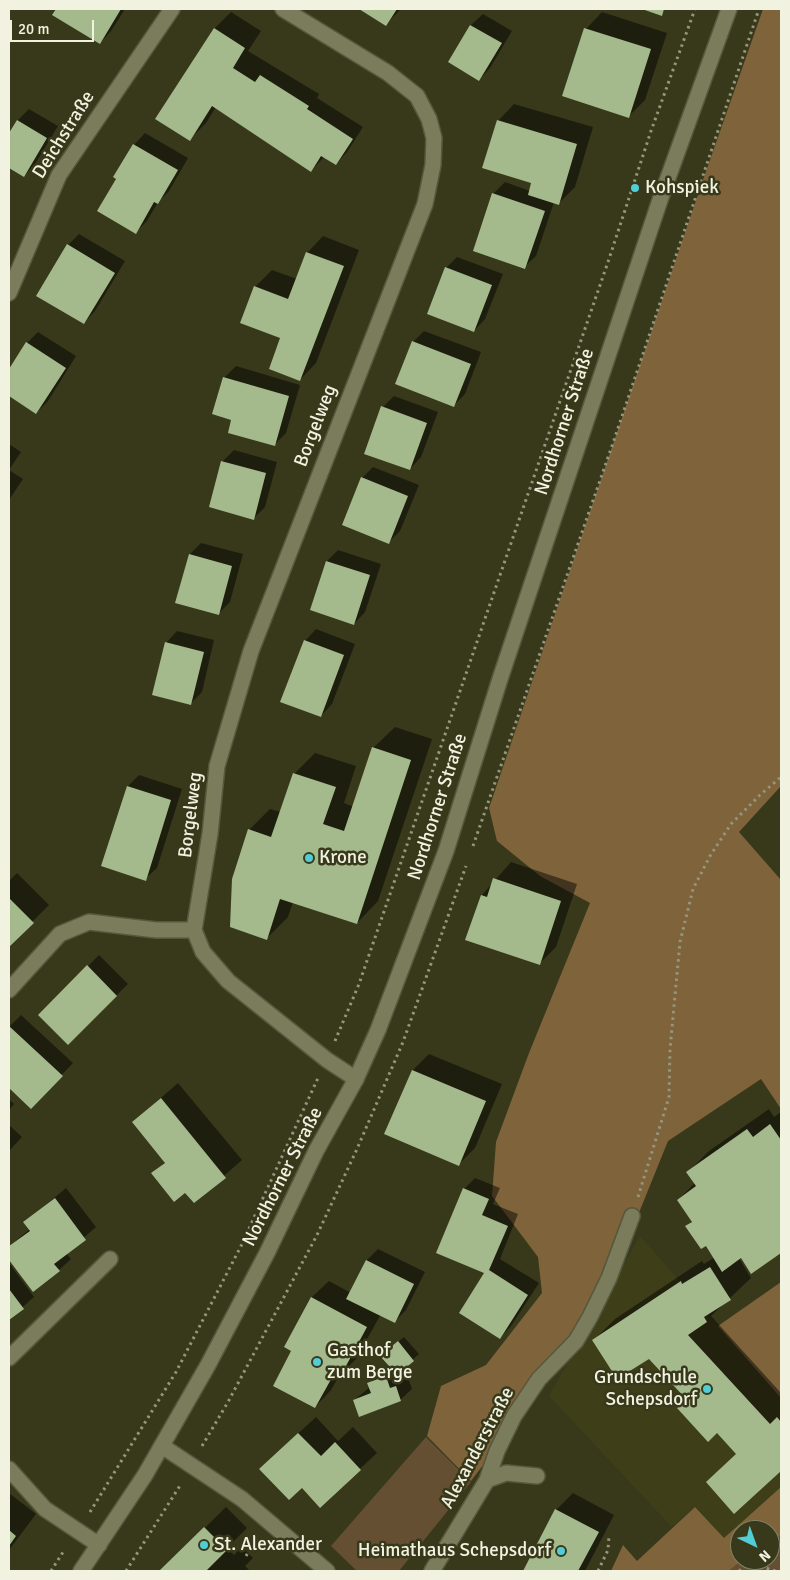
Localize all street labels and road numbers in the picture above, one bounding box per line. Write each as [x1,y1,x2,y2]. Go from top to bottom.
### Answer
street label: Deichstraße [28,87,100,183]
street label: Nordhorner Straße [531,346,599,498]
street label: Borgelweg [290,382,342,470]
street label: Nordhorner Straße [404,731,472,883]
street label: Borgelweg [174,771,208,859]
street label: Nordhorner Straße [238,1104,328,1250]
street label: Alexanderstraße [436,1383,520,1513]

